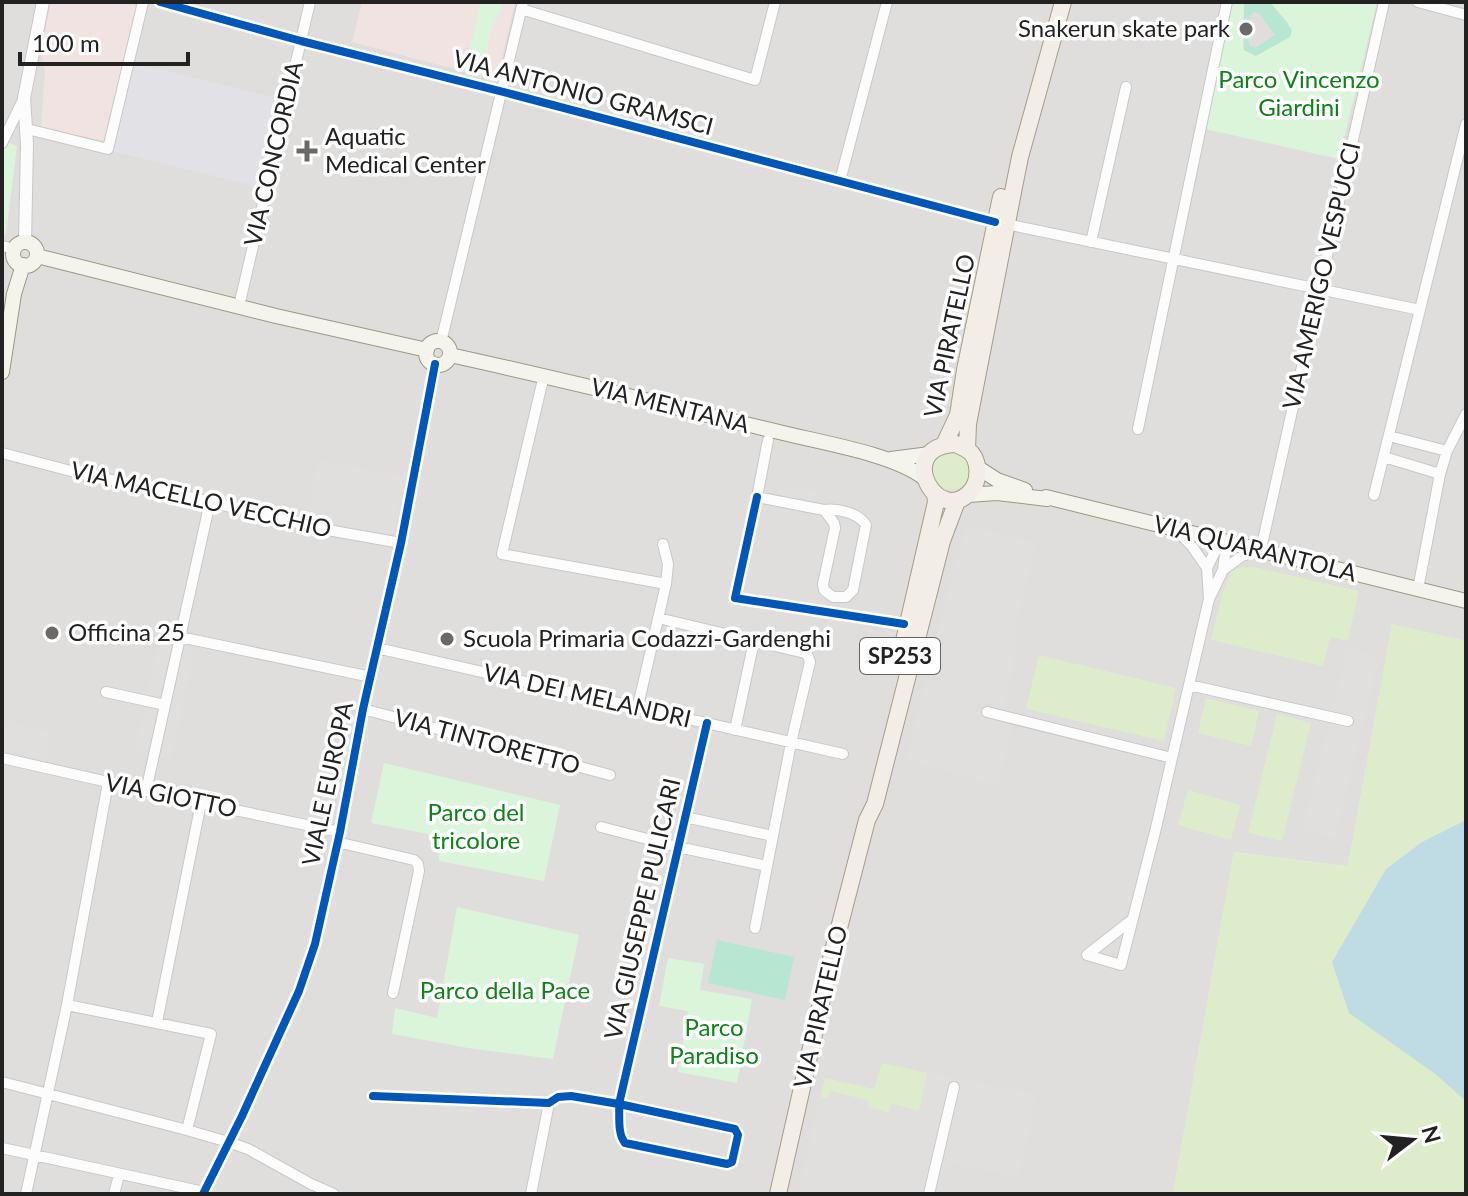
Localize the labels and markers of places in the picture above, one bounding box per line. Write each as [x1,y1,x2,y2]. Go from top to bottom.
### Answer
place label: Snakerun skate park [1018,13,1231,42]
marker: Snakerun skate park [1237,20,1255,38]
place label: Aquatic Medical Center [325,121,486,178]
marker: Aquatic Medical Center [296,140,318,162]
place label: Officina 25 [68,617,185,646]
place label: Scuola Primaria Codazzi-Gardenghi [463,623,831,652]
marker: Officina 25 [43,624,61,642]
marker: Scuola Primaria Codazzi-Gardenghi [438,630,456,648]

